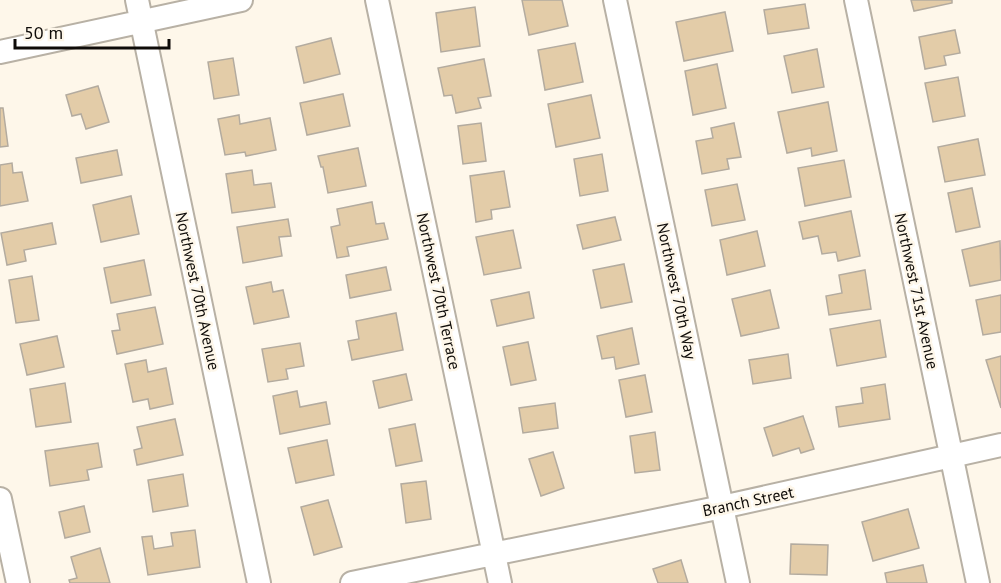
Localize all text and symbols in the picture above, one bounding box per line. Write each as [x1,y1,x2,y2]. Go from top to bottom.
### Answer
scale bar [15,12,170,50]
text: 50 m [24,21,63,44]
street label: Northwest 70th Avenue [171,210,225,372]
street label: Northwest 70th Terrace [413,211,465,371]
street label: Northwest 71st Avenue [891,211,943,371]
street label: Northwest 70th Way [653,221,701,362]
street label: Branch Street [701,481,796,520]

